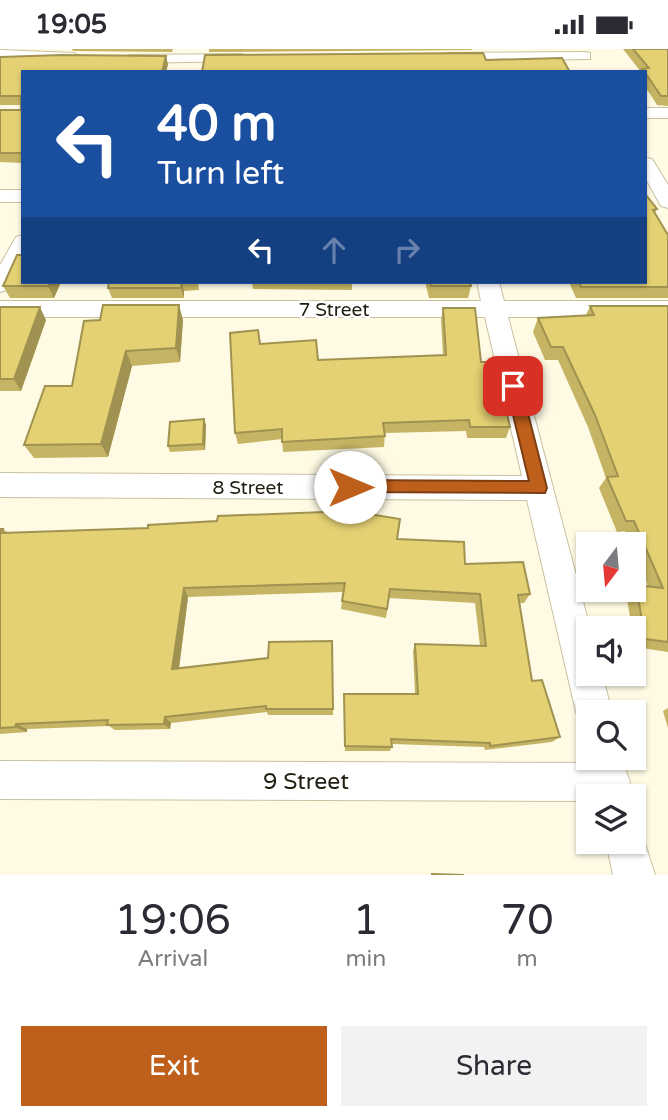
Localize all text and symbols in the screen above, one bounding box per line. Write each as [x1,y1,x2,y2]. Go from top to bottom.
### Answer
text: 19:05 [35,9,107,40]
text: 40 m [157,95,276,154]
icon: left [42,98,133,189]
text: Turn left [157,155,284,193]
icon: left [242,231,280,269]
icon: ahead [315,231,353,269]
icon: right [388,231,426,269]
street label: 7 Street [298,299,370,321]
pin [483,356,543,416]
icon: arrive [494,367,532,405]
position arrow [313,450,387,524]
street label: 8 Street [212,477,284,499]
north arrow [576,532,646,602]
map controls [576,532,646,854]
button: sound [576,616,646,686]
button: search [576,700,646,770]
street label: 9 Street [263,768,349,796]
button: layers [576,784,646,854]
text: 19:06 [114,895,231,946]
text: 1 [353,895,379,946]
text: 70 [501,895,554,946]
text: Arrival [137,945,208,973]
text: min [345,945,386,973]
text: m [517,945,538,973]
button: Exit [21,1026,327,1106]
button: Share [341,1026,647,1106]

